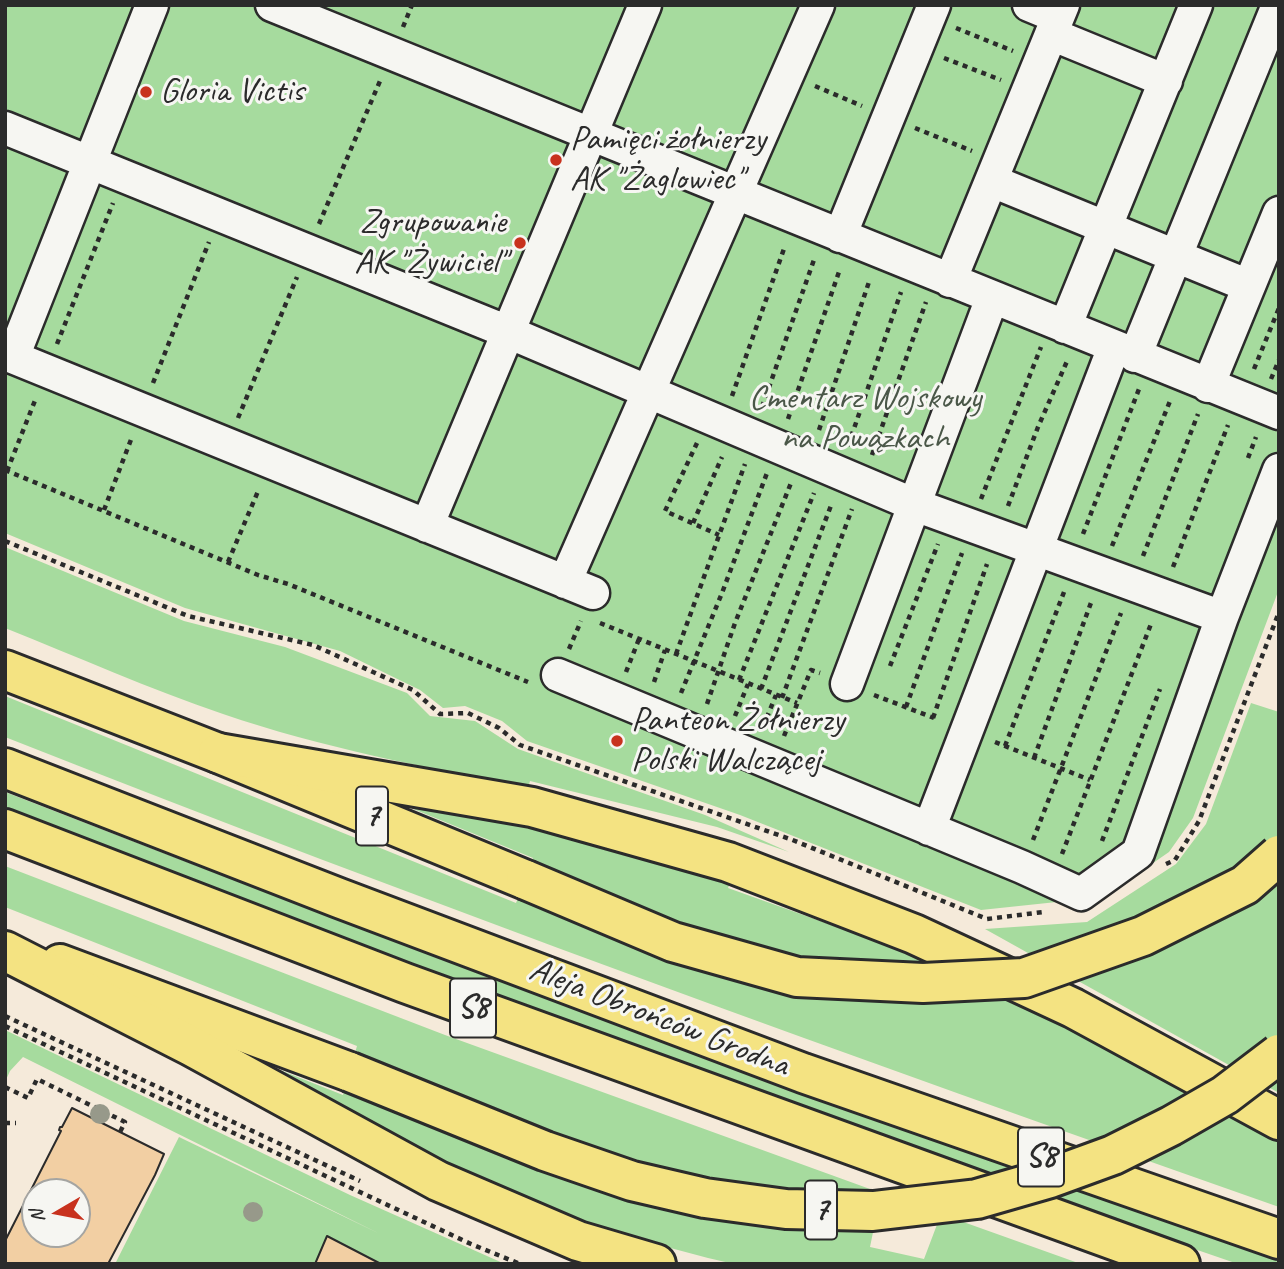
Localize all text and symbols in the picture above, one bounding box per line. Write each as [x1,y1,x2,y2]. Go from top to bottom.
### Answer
place label: Gloria Victis [160,71,304,113]
marker: Gloria Victis [138,84,154,100]
place label: Pamięci żołnierzy AK "Żaglowiec" [570,119,766,201]
marker: Pamięci żołnierzy AK "Żaglowiec" [548,152,564,168]
place label: Zgrupowanie AK "Żywiciel" [354,202,506,284]
marker: Zgrupowanie AK "Żywiciel" [512,235,528,251]
park label: Cmentarz Wojskowy na Powązkach [749,378,981,460]
place label: Panteon Żołnierzy Polski Walczącej [631,700,844,782]
marker: Panteon Żołnierzy Polski Walczącej [609,733,625,749]
road number: 7 [356,786,388,846]
street label: Aleja Obrońców Grodna [523,949,795,1087]
road number: S8 [450,978,496,1038]
road number: S8 [1018,1128,1064,1186]
north arrow [21,1178,91,1248]
road number: 7 [805,1180,837,1240]
text: N [24,1208,50,1224]

